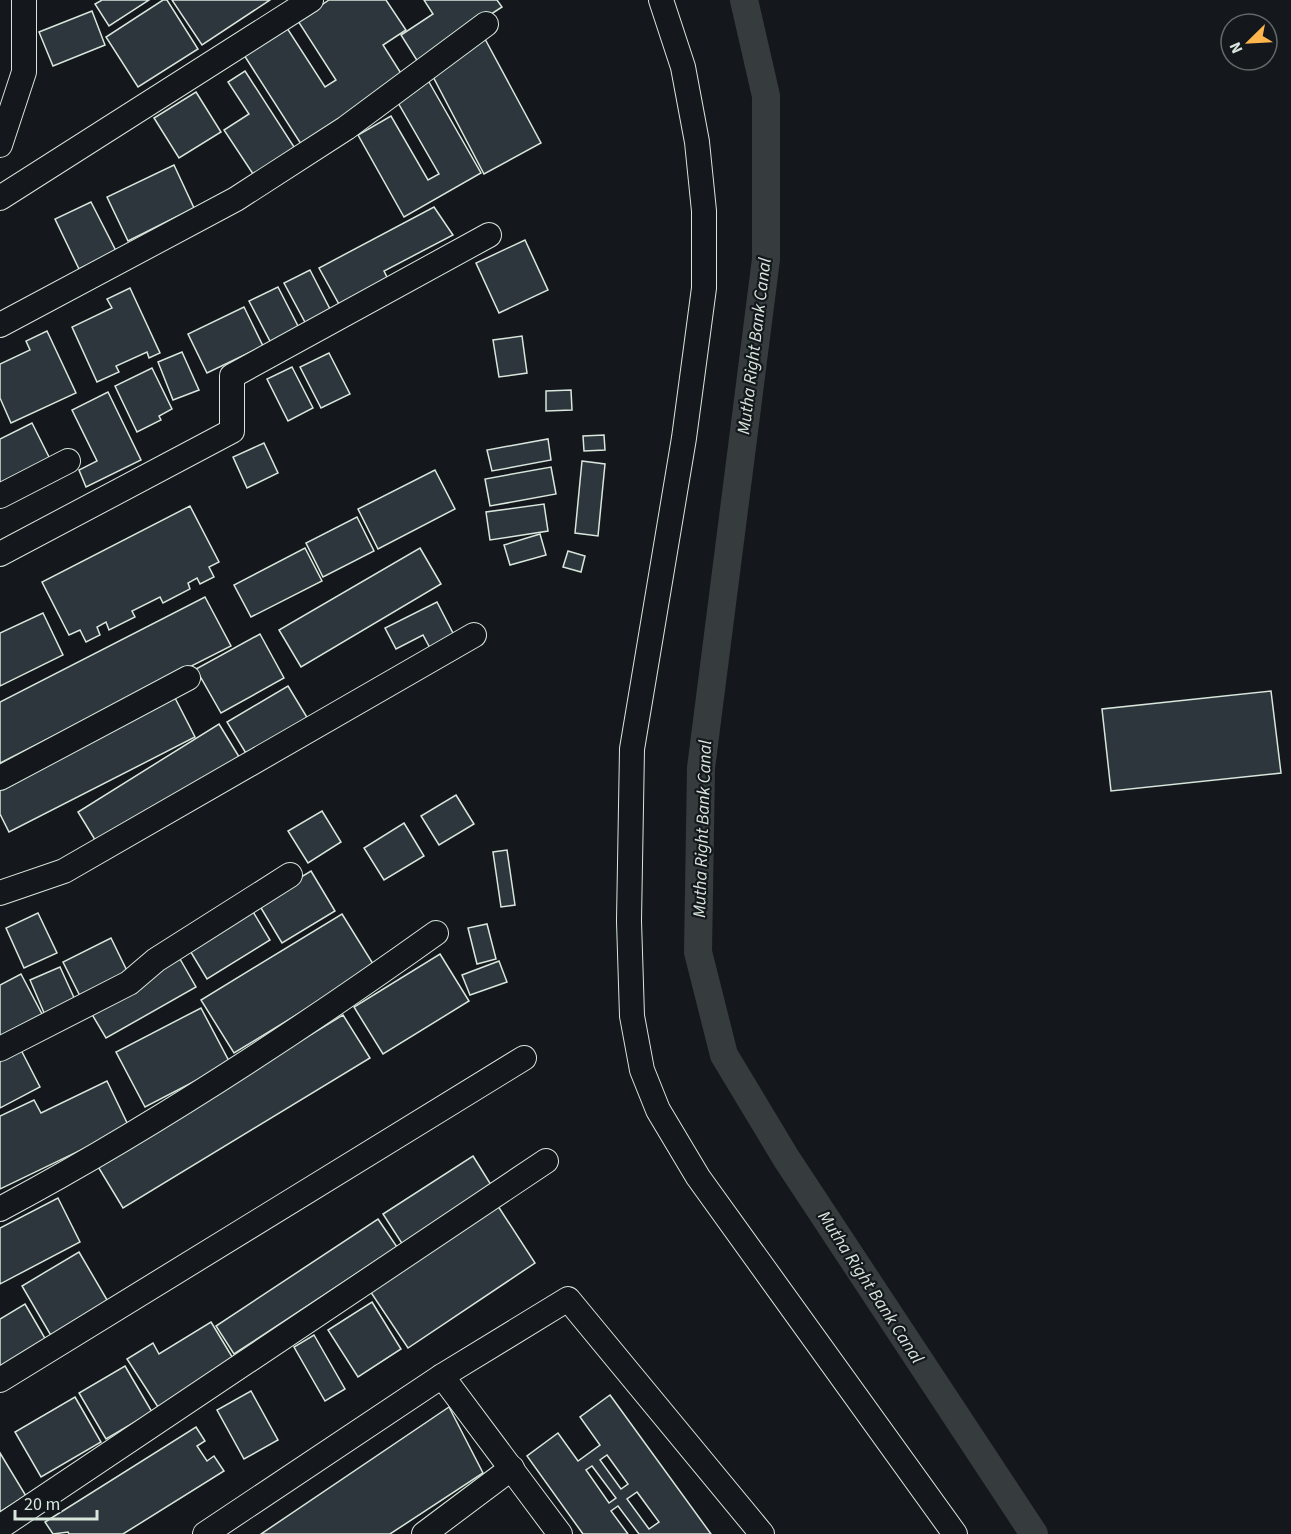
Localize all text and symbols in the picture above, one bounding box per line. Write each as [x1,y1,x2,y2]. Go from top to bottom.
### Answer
north arrow [1219,12,1279,72]
text: N [1224,38,1248,57]
water label: Mutha Right Bank Canal [731,256,778,436]
water label: Mutha Right Bank Canal [687,739,718,918]
water label: Mutha Right Bank Canal [812,1206,930,1369]
scale bar [15,1483,98,1521]
text: 20 m [24,1492,60,1517]

